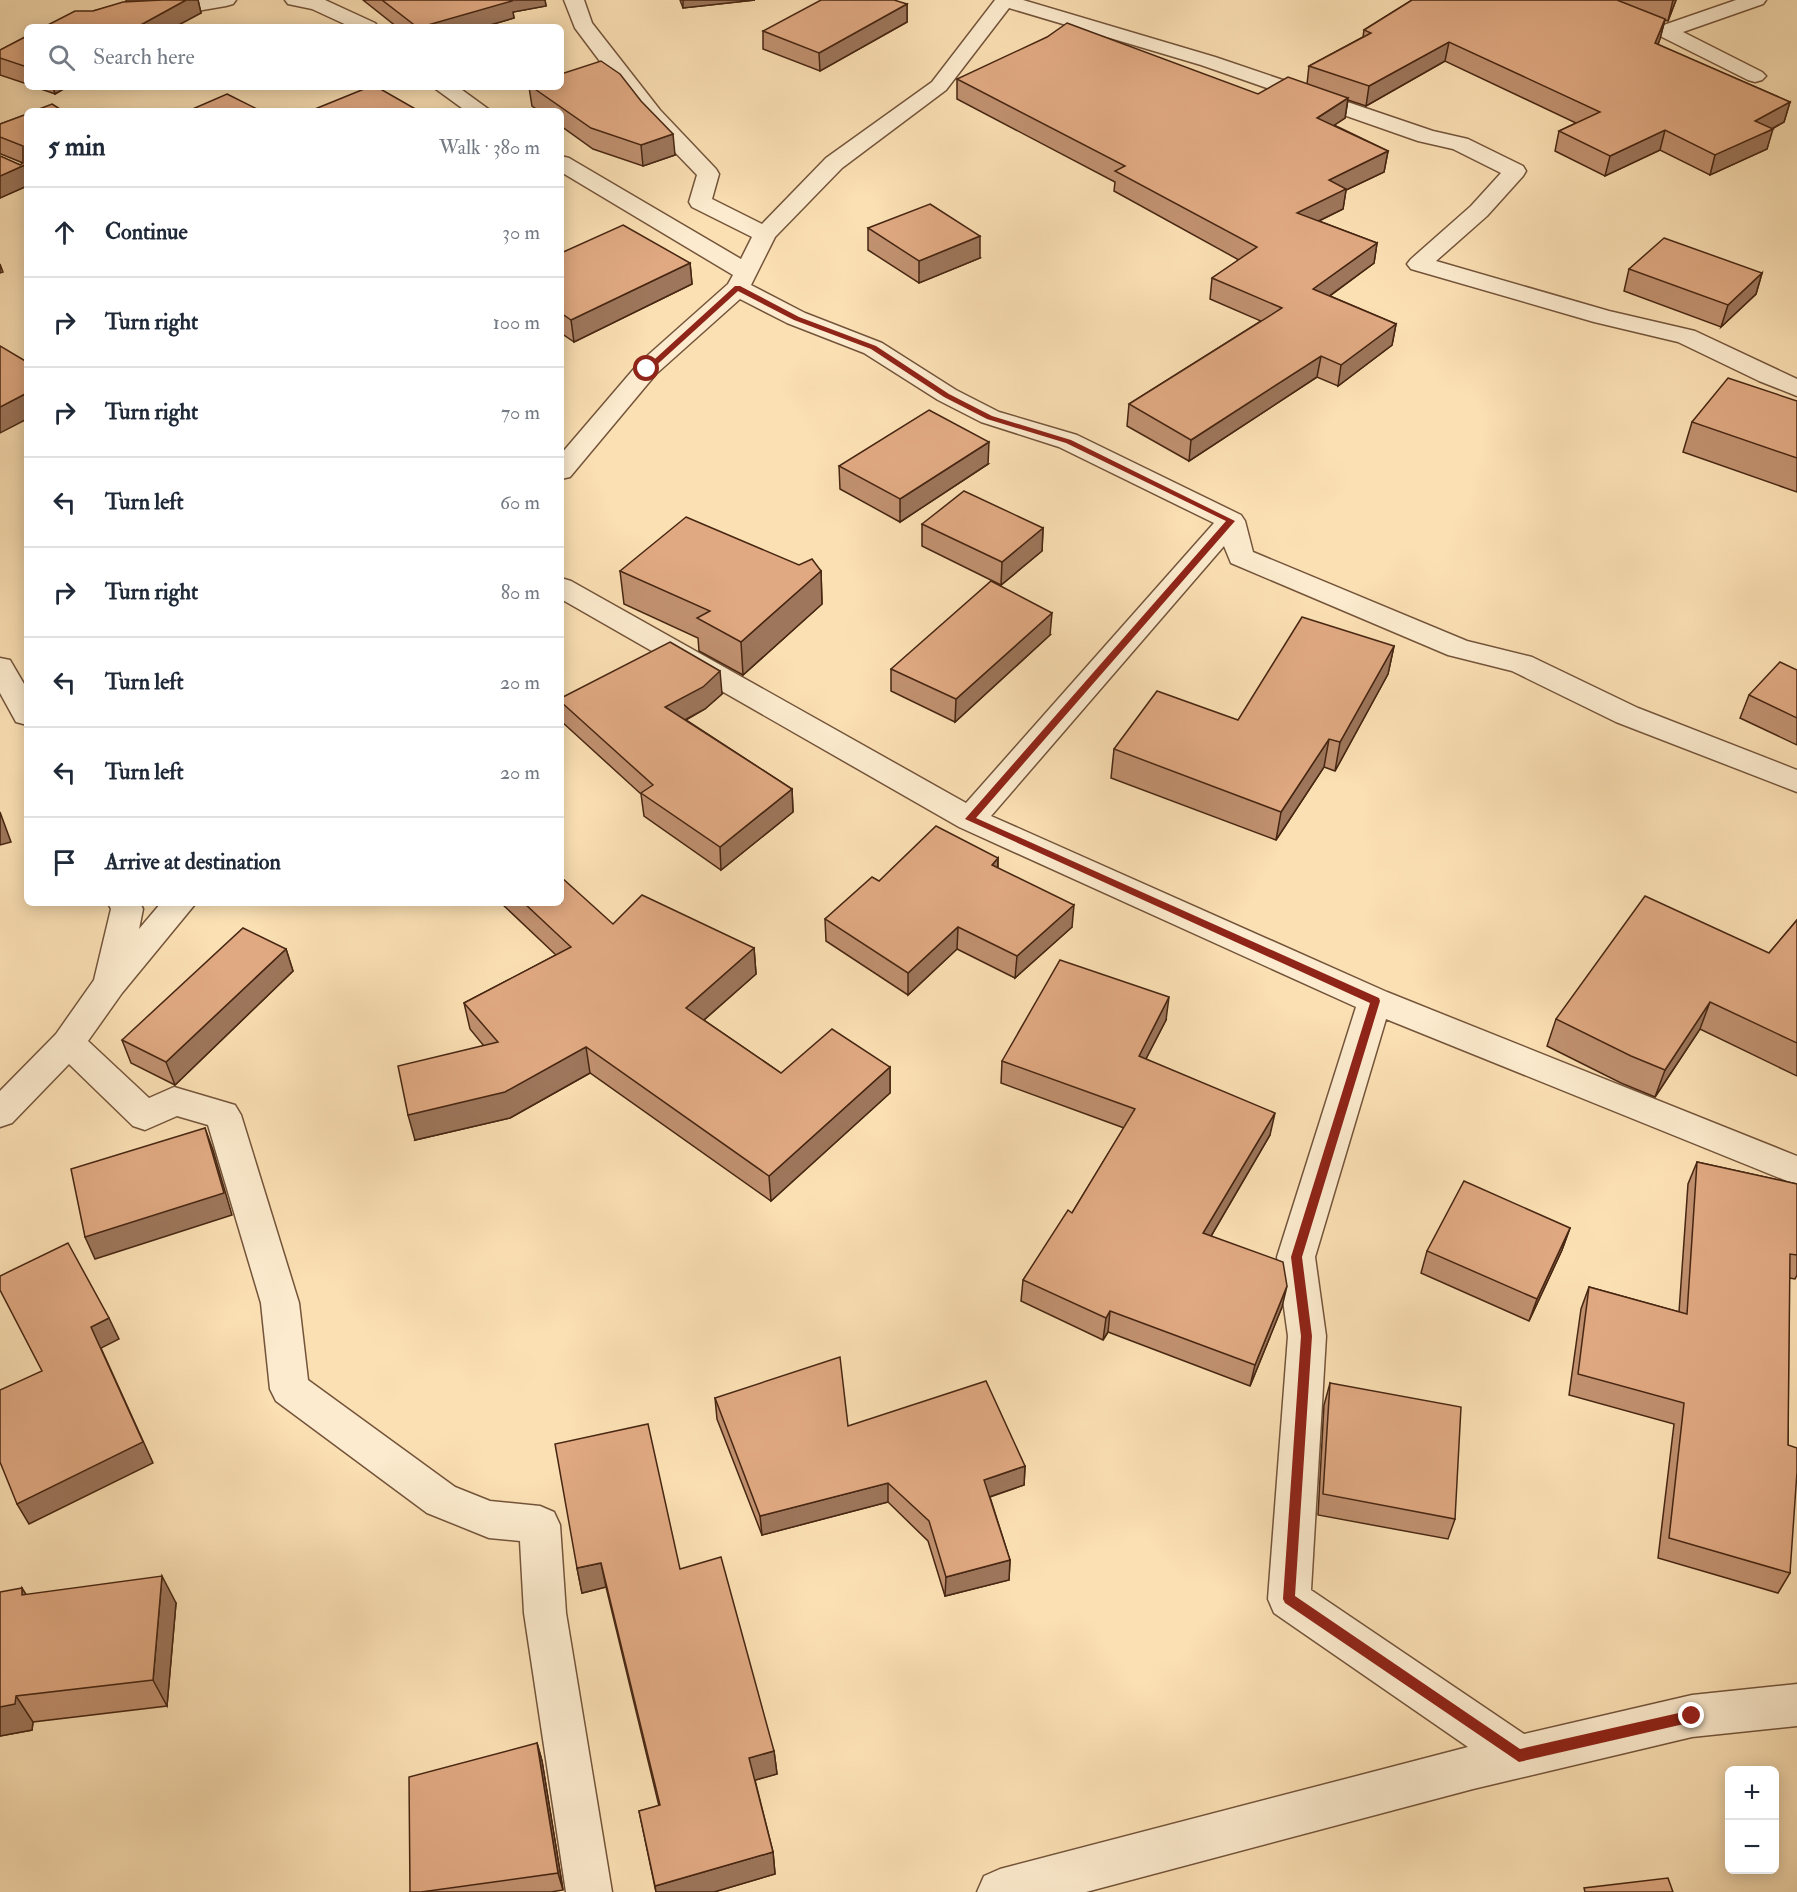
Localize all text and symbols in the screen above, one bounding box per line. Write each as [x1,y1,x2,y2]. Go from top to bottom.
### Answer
search box [24,24,564,90]
icon: search [45,41,78,74]
text: Search here [93,43,195,71]
text: 5 min [48,131,105,163]
text: Walk · 380 m [439,135,540,160]
icon: ahead [48,216,81,249]
text: Continue [105,218,188,246]
text: 30 m [502,220,540,245]
icon: right [48,306,81,339]
text: Turn right [105,308,198,336]
text: 100 m [493,310,540,335]
route start [633,355,659,381]
icon: right [48,396,81,429]
text: Turn right [105,398,198,426]
text: 70 m [501,400,540,425]
icon: left [48,486,81,519]
text: Turn left [105,488,184,516]
text: 60 m [500,490,540,515]
icon: right [48,576,81,609]
text: Turn right [105,578,198,606]
text: 80 m [501,580,540,605]
icon: left [48,666,81,699]
text: Turn left [105,668,184,696]
text: 20 m [500,670,540,695]
icon: left [48,756,81,789]
text: Turn left [105,758,184,786]
text: 20 m [500,760,540,785]
icon: arrive [48,846,81,879]
text: Arrive at destination [105,848,281,876]
route end [1678,1702,1704,1728]
map controls [1725,1766,1779,1874]
button: + [1725,1766,1779,1820]
button: − [1725,1820,1779,1874]

